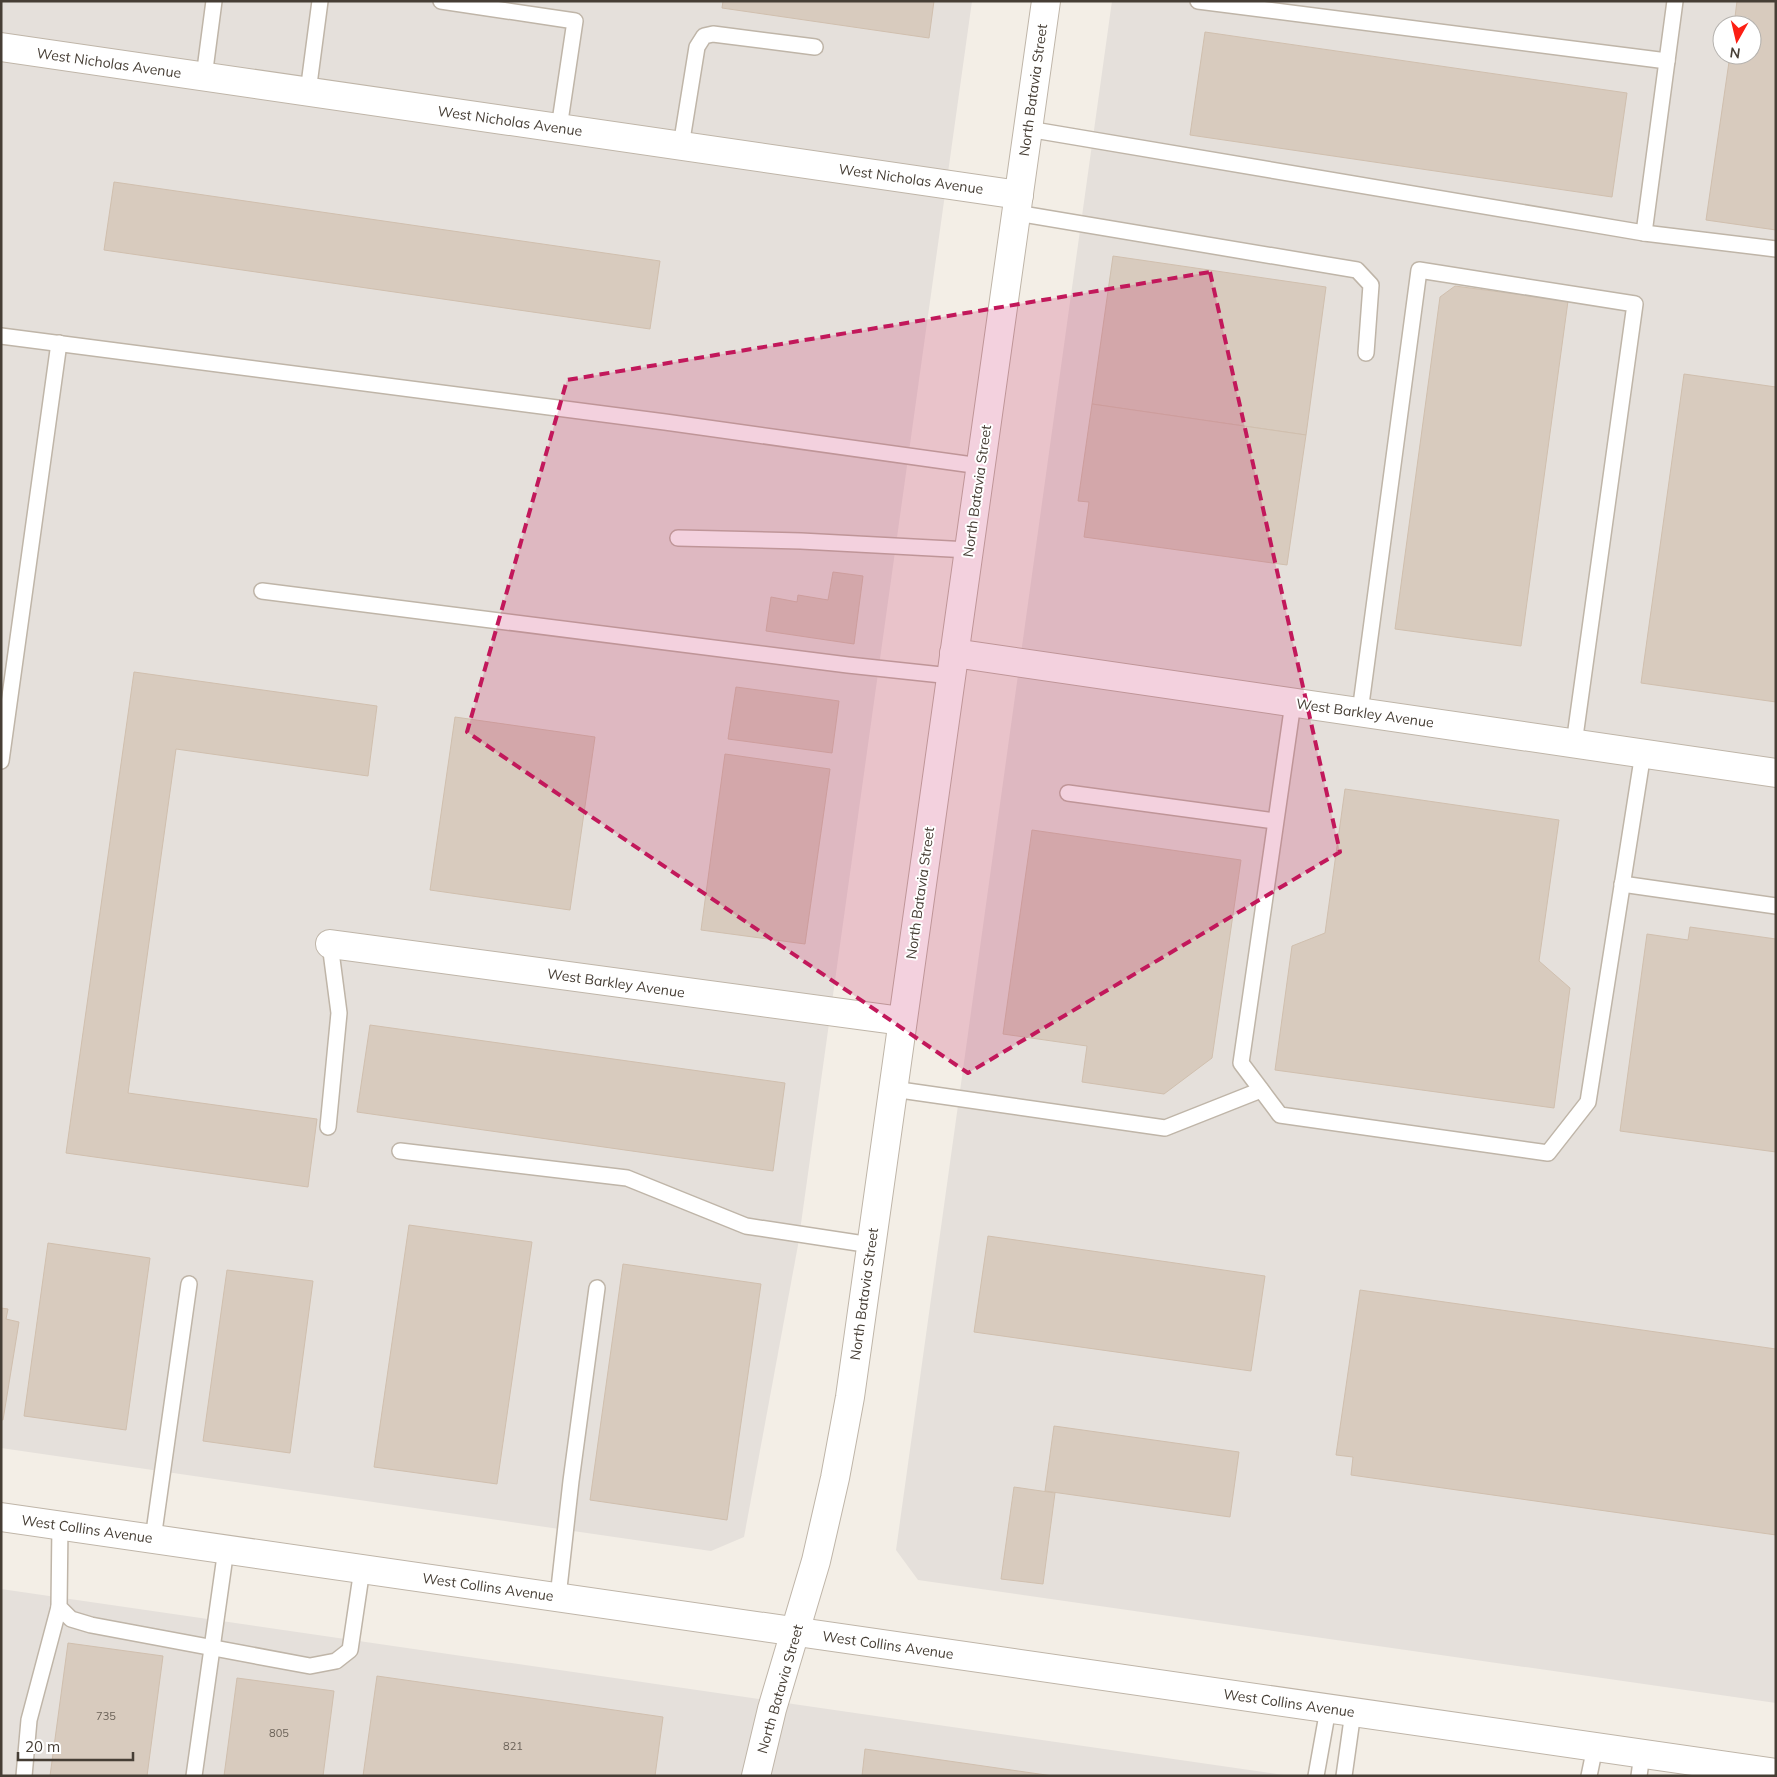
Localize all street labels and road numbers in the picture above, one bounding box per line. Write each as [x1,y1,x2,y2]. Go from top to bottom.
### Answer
street label: North Batavia Street [1015,23,1051,157]
street label: West Nicholas Avenue [36,44,182,82]
street label: West Nicholas Avenue [437,102,583,140]
street label: West Nicholas Avenue [838,160,984,198]
street label: North Batavia Street [959,424,995,558]
street label: West Barkley Avenue [1295,694,1435,732]
street label: North Batavia Street [902,826,938,960]
street label: West Barkley Avenue [546,964,686,1002]
street label: North Batavia Street [846,1227,882,1361]
street label: West Collins Avenue [20,1511,154,1547]
street label: West Collins Avenue [421,1569,555,1605]
street label: North Batavia Street [753,1622,807,1756]
street label: West Collins Avenue [821,1627,955,1663]
street label: West Collins Avenue [1222,1685,1356,1721]

